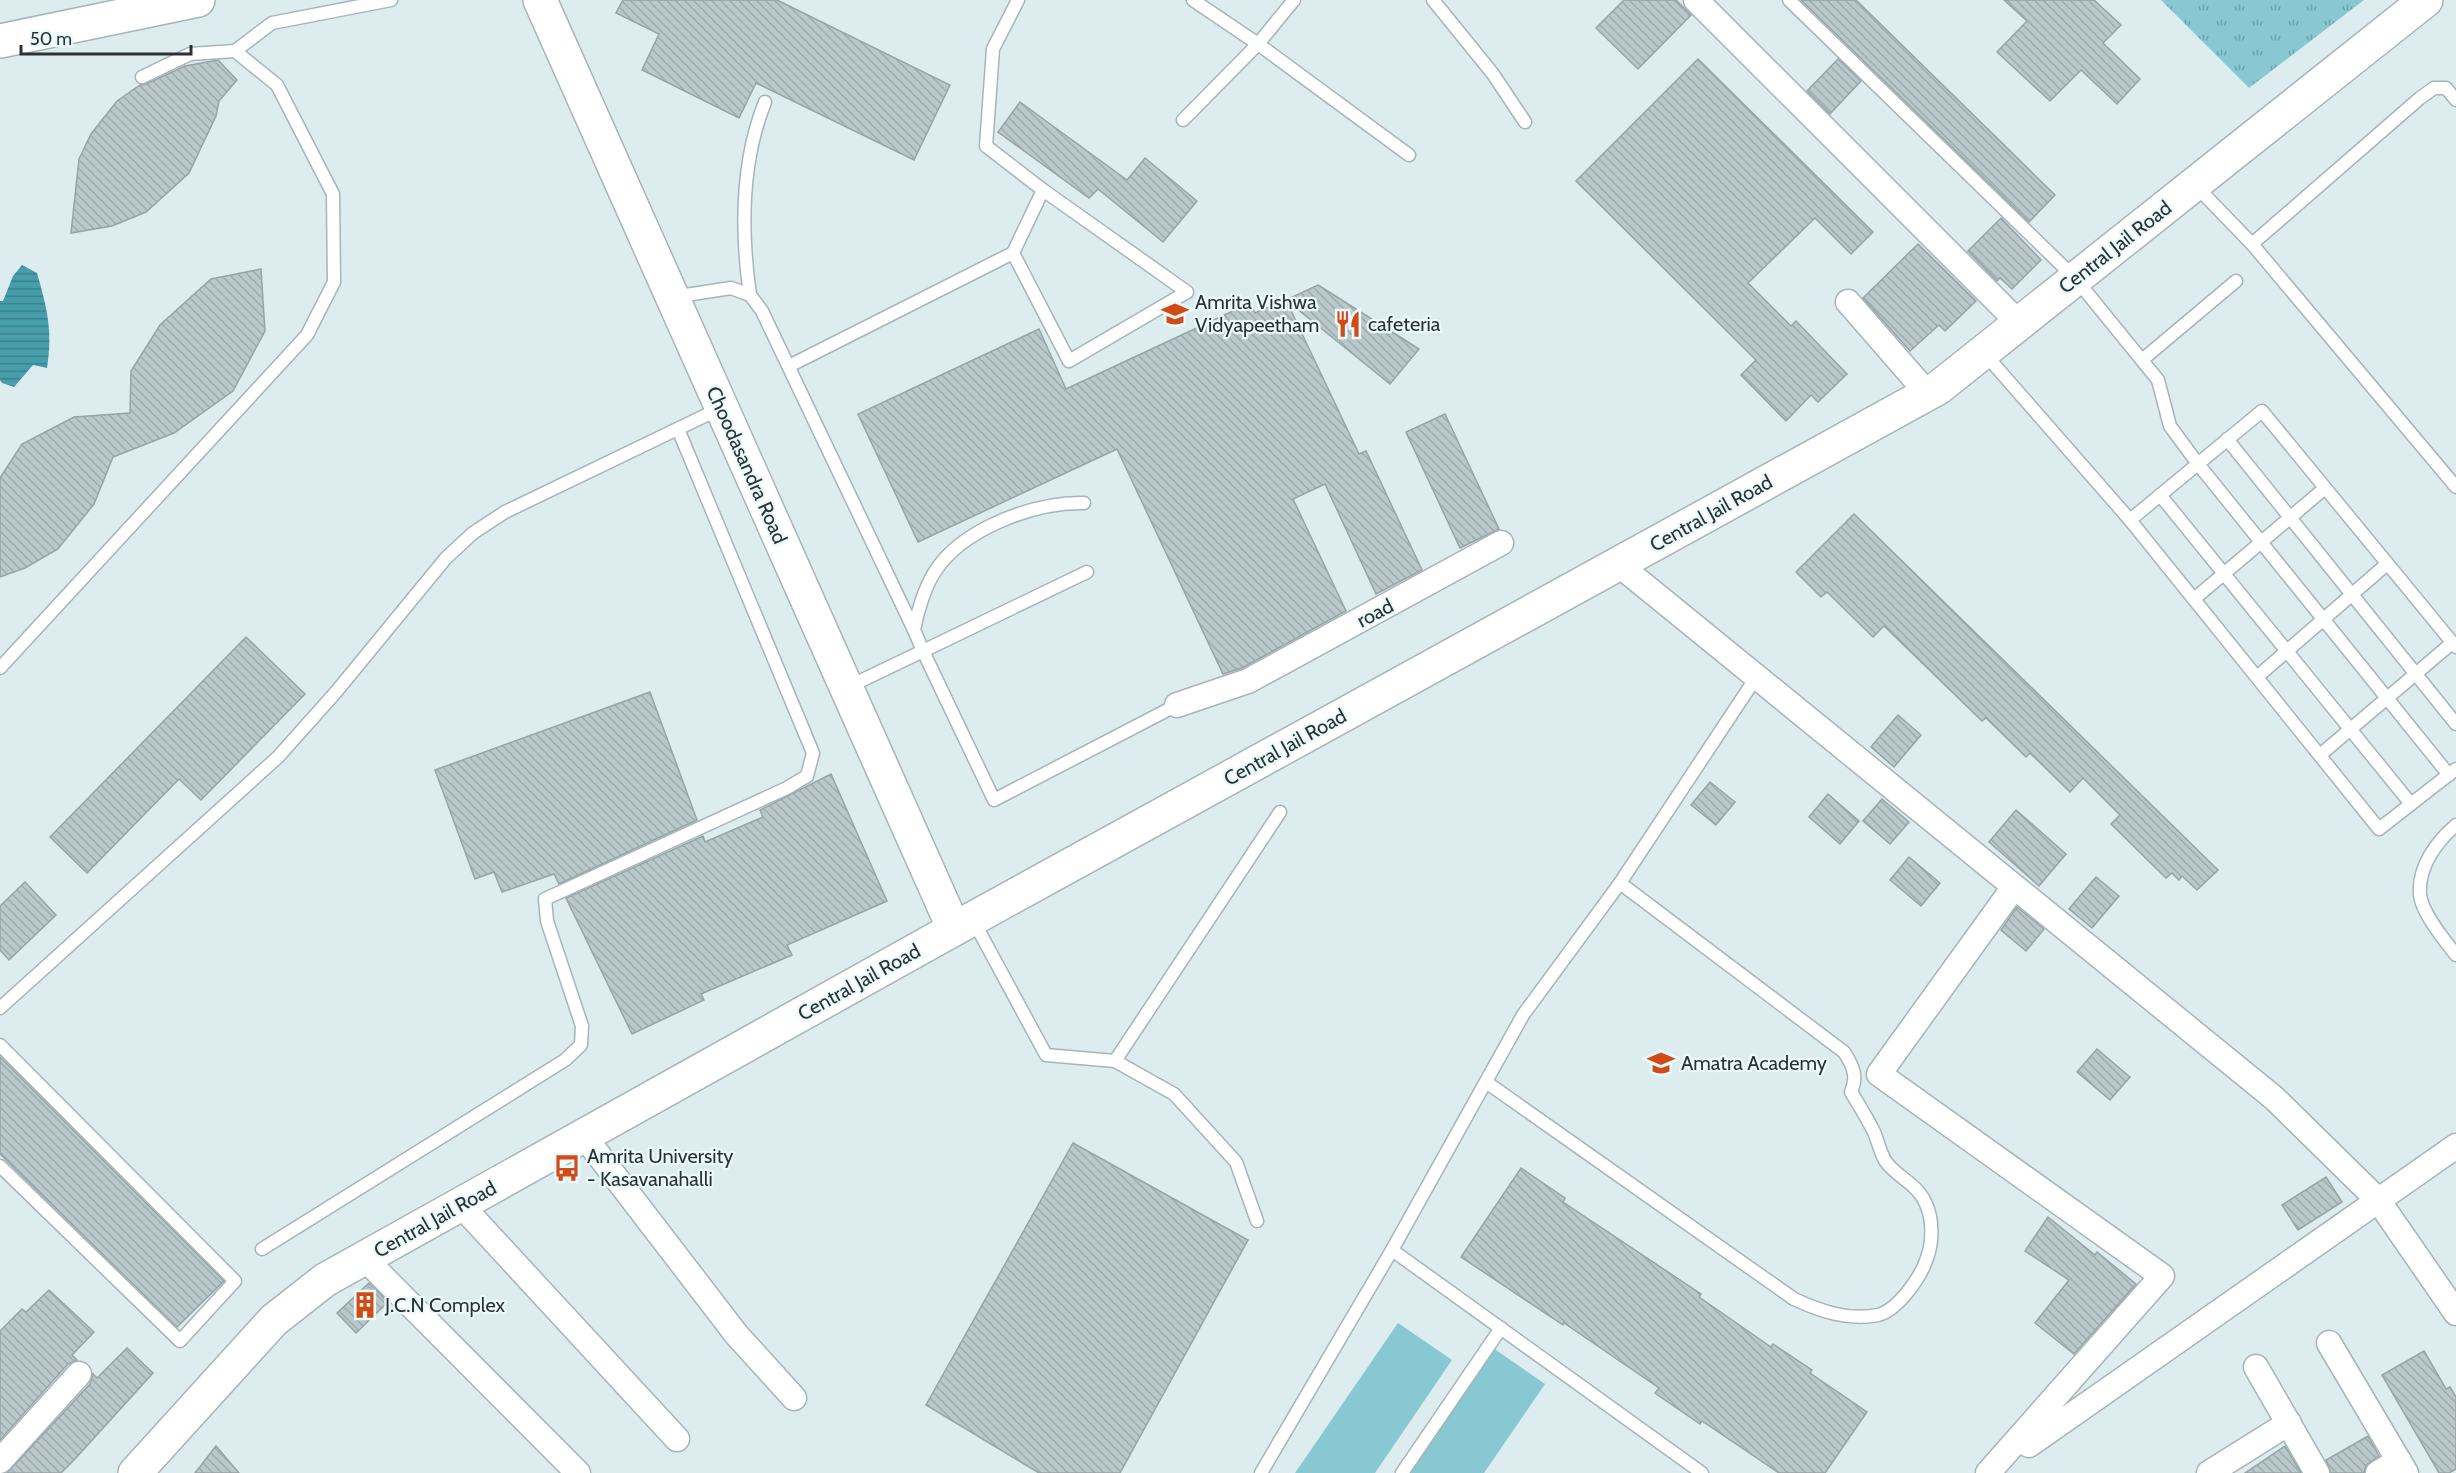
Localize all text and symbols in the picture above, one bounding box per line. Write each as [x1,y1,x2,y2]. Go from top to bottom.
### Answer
scale bar [21,18,190,56]
text: 50 m [30,28,72,50]
street label: Central Jail Road [2054,196,2176,298]
place label: Amrita Vishwa Vidyapeetham [1195,290,1319,337]
school or university icon: Amrita Vishwa Vidyapeetham [1160,299,1190,329]
restaurant icon: cafeteria [1333,309,1363,339]
place label: cafeteria [1368,312,1441,336]
street label: Choodasandra Road [702,383,792,547]
street label: Central Jail Road [1646,469,1776,557]
street label: road [1353,594,1397,632]
street label: Central Jail Road [1220,703,1350,791]
street label: Central Jail Road [794,938,924,1026]
school or university icon: Amatra Academy [1646,1048,1676,1078]
place label: Amatra Academy [1681,1051,1827,1075]
place label: Amrita University - Kasavanahalli [587,1144,733,1191]
bus stop icon: Amrita University - Kasavanahalli [552,1153,582,1183]
street label: Central Jail Road [370,1175,500,1263]
building icon: J.C.N Complex [350,1290,380,1320]
place label: J.C.N Complex [384,1293,506,1317]

